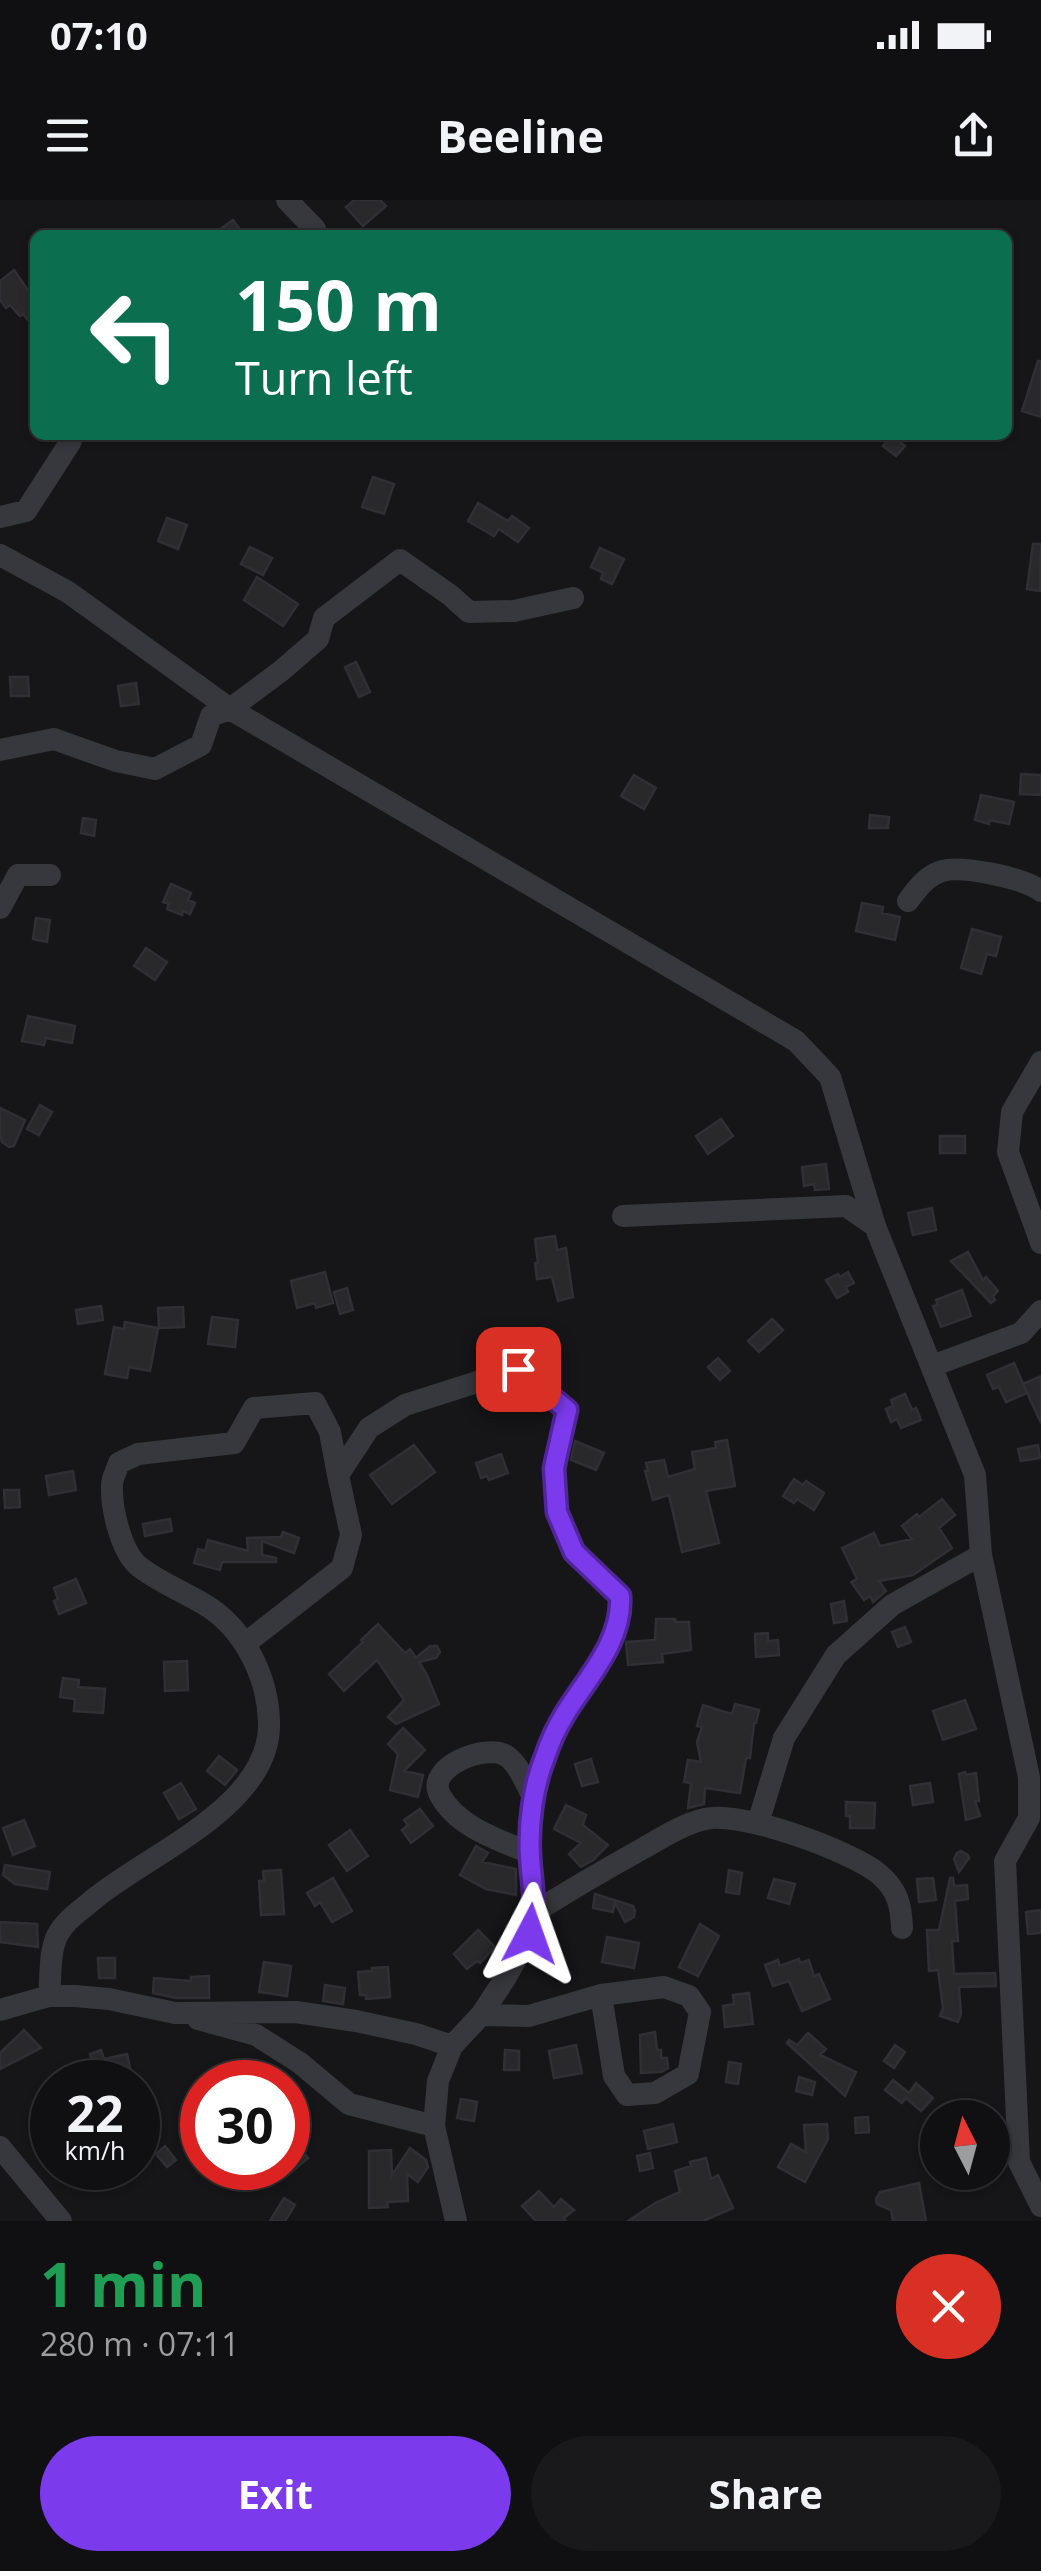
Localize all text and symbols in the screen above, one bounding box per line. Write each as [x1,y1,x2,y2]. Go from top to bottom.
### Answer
text: 07:10 [50,9,148,61]
text: Beeline [437,105,604,166]
icon: menu [40,108,95,163]
icon: share [946,108,1001,163]
text: 150 m [235,256,442,352]
icon: left [70,270,200,400]
text: Turn left [235,347,413,408]
pin [476,1327,561,1412]
icon: arrive [491,1342,546,1397]
position arrow [478,1882,582,1986]
speed limit sign: 30 [180,2060,310,2190]
text: 22 [66,2079,124,2147]
north arrow [920,2100,1010,2190]
map controls [920,2100,1010,2190]
text: km/h [65,2133,125,2167]
text: 1 min [40,2243,207,2325]
button: close [896,2254,1001,2359]
text: 280 m · 07:11 [40,2322,239,2365]
button: Exit [40,2436,511,2551]
button: Share [531,2436,1001,2551]

